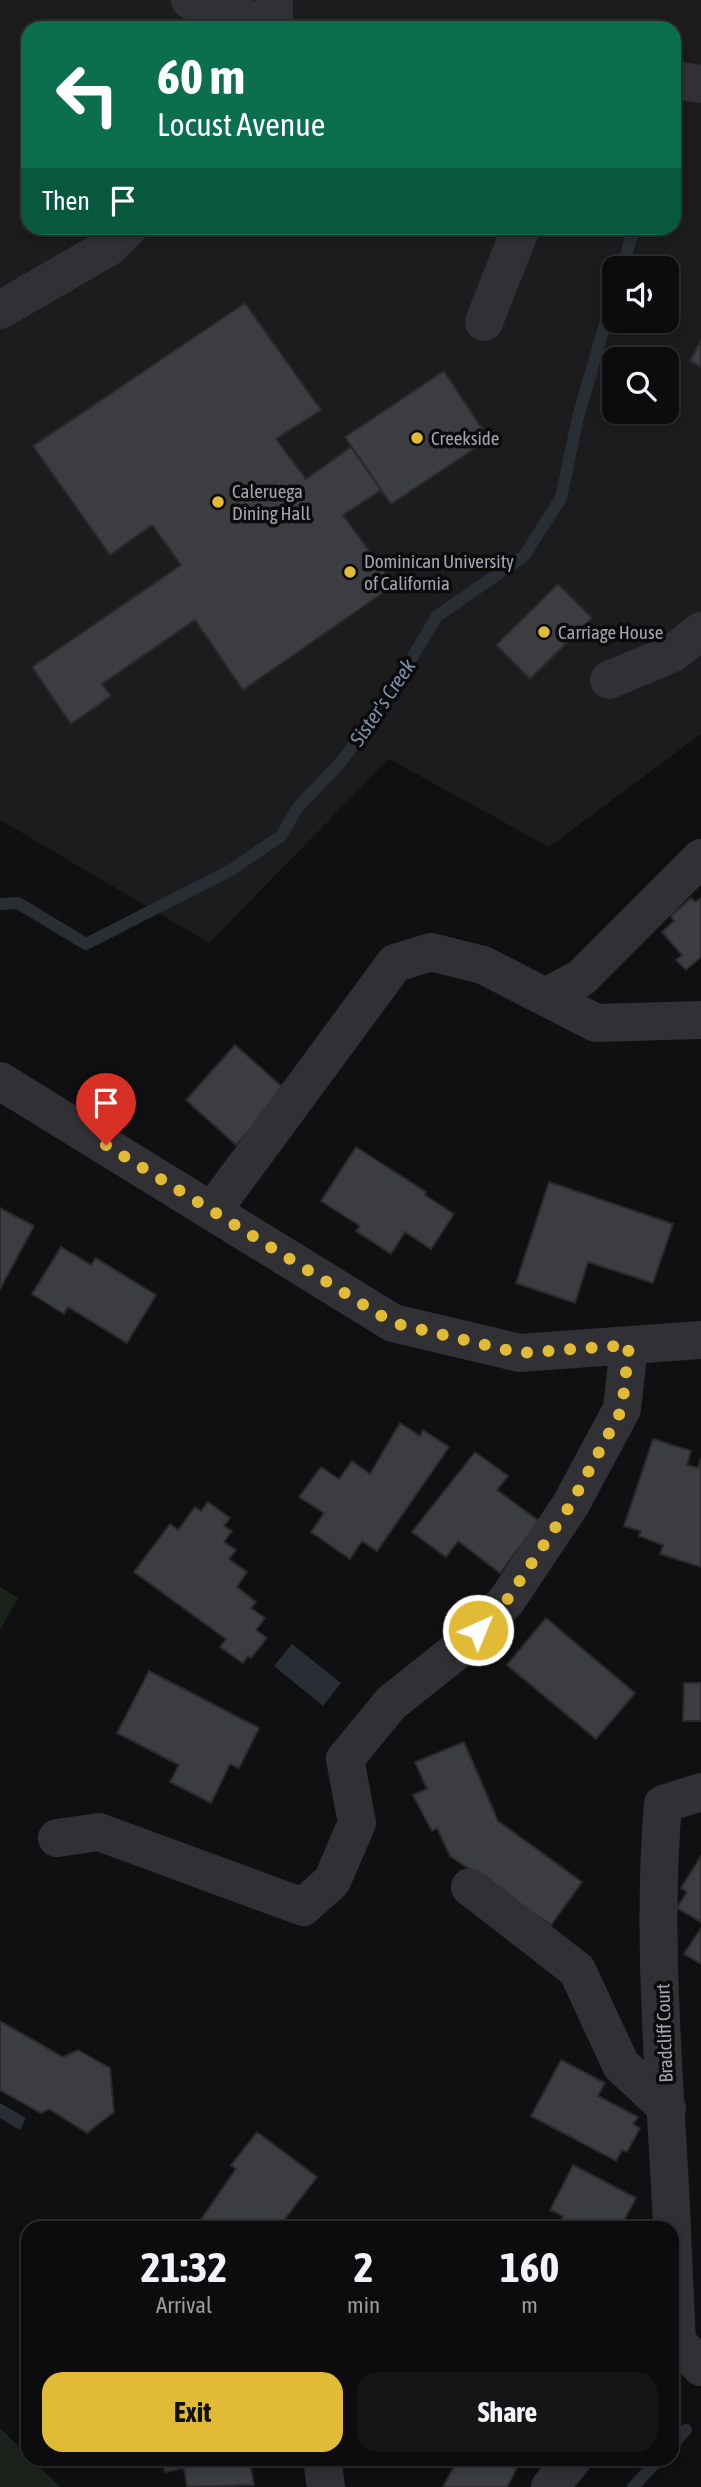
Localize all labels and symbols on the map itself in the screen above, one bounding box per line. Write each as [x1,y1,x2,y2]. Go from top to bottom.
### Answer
place label: Creekside [431,427,499,449]
marker: Creekside [409,430,425,446]
place label: Caleruega Dining Hall [232,480,311,524]
marker: Caleruega Dining Hall [210,494,226,510]
place label: Dominican University of California [364,550,514,594]
marker: Dominican University of California [342,564,358,580]
place label: Carriage House [558,621,663,643]
marker: Carriage House [536,624,552,640]
water label: Sister's Creek [344,654,420,751]
pin [76,1073,136,1145]
position arrow [441,1593,515,1667]
street label: Bradcliff Court [651,1983,677,2083]

